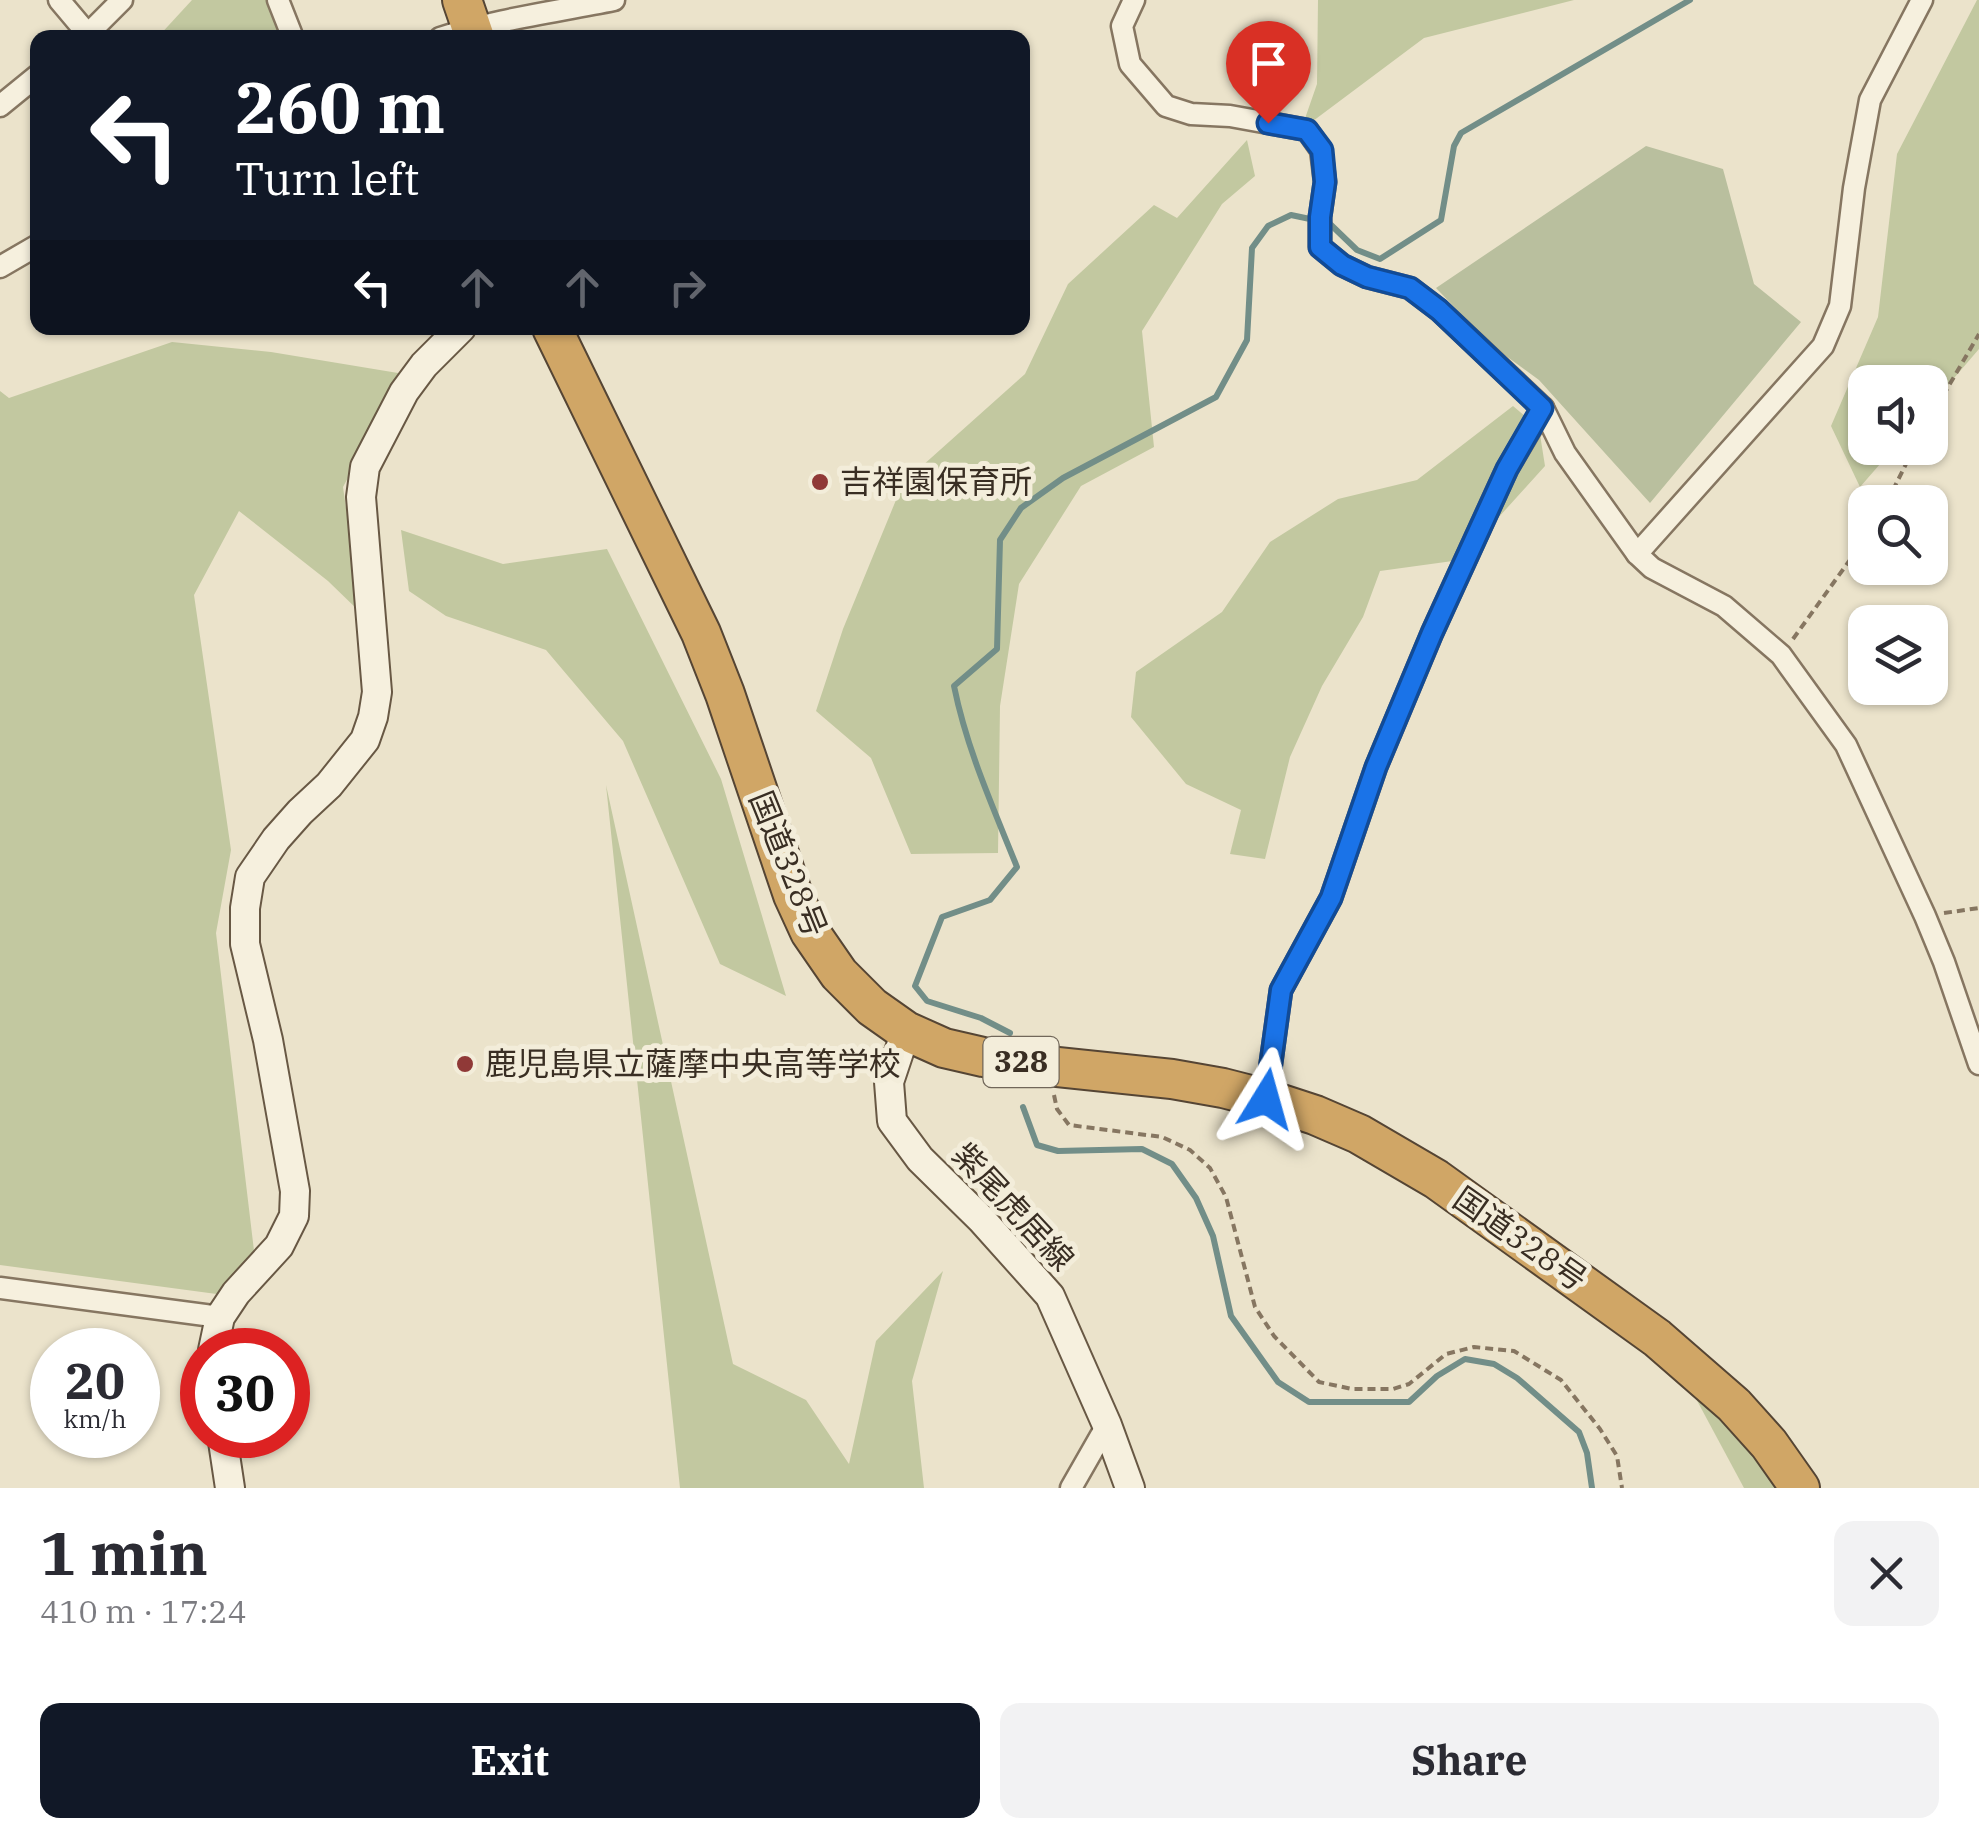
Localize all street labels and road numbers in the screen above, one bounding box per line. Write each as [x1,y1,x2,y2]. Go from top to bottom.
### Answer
street label: 国道328号 [741,785,837,943]
road number: 328 [984,1037,1058,1087]
street label: 紫尾虎居線 [944,1133,1084,1279]
street label: 国道328号 [1446,1177,1596,1299]

